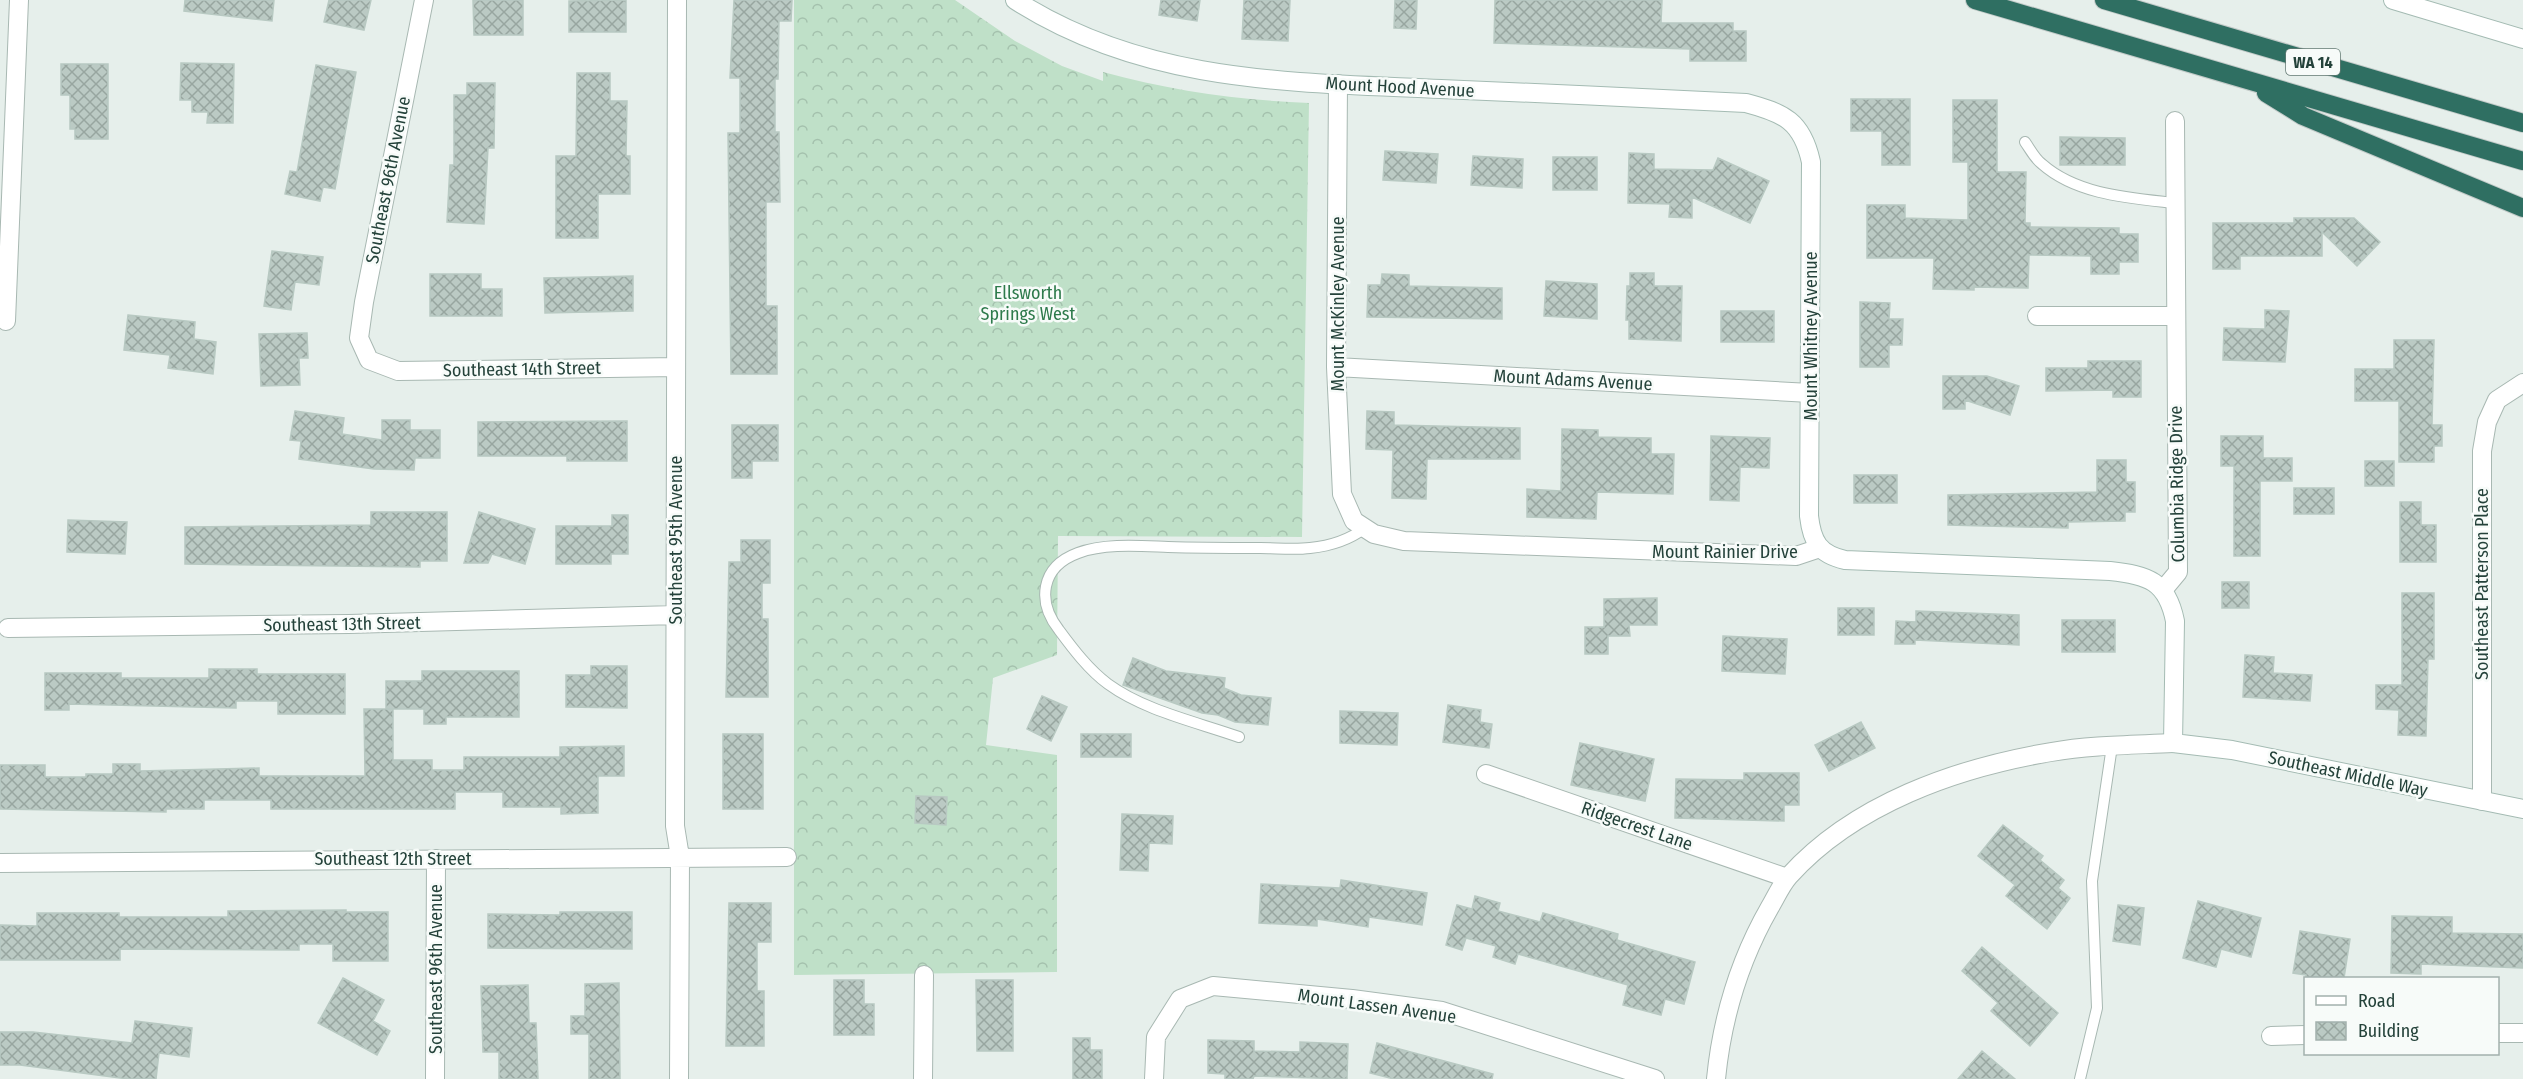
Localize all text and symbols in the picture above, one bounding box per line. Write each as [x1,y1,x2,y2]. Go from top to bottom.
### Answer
road number: WA 14 [2286,49,2340,75]
street label: Mount Hood Avenue [1325,72,1475,102]
street label: Southeast 96th Avenue [361,94,415,265]
street label: Mount McKinley Avenue [1327,216,1349,392]
street label: Mount Whitney Avenue [1800,251,1822,421]
park label: Ellsworth Springs West [981,282,1076,325]
street label: Southeast 14th Street [443,357,601,381]
street label: Mount Adams Avenue [1493,365,1653,395]
street label: Columbia Ridge Drive [2165,405,2189,563]
street label: Southeast 95th Avenue [665,455,687,624]
street label: Southeast Patterson Place [2471,488,2493,680]
street label: Mount Rainier Drive [1652,541,1798,563]
street label: Southeast 13th Street [263,612,421,636]
street label: Southeast Middle Way [2266,746,2430,802]
street label: Ridgecrest Lane [1578,797,1696,855]
street label: Southeast 12th Street [314,848,472,870]
street label: Southeast 96th Avenue [425,884,447,1054]
legend [2304,977,2499,1055]
street label: Mount Lassen Avenue [1296,984,1458,1028]
text: Road [2358,990,2395,1012]
text: Building [2358,1020,2419,1042]

